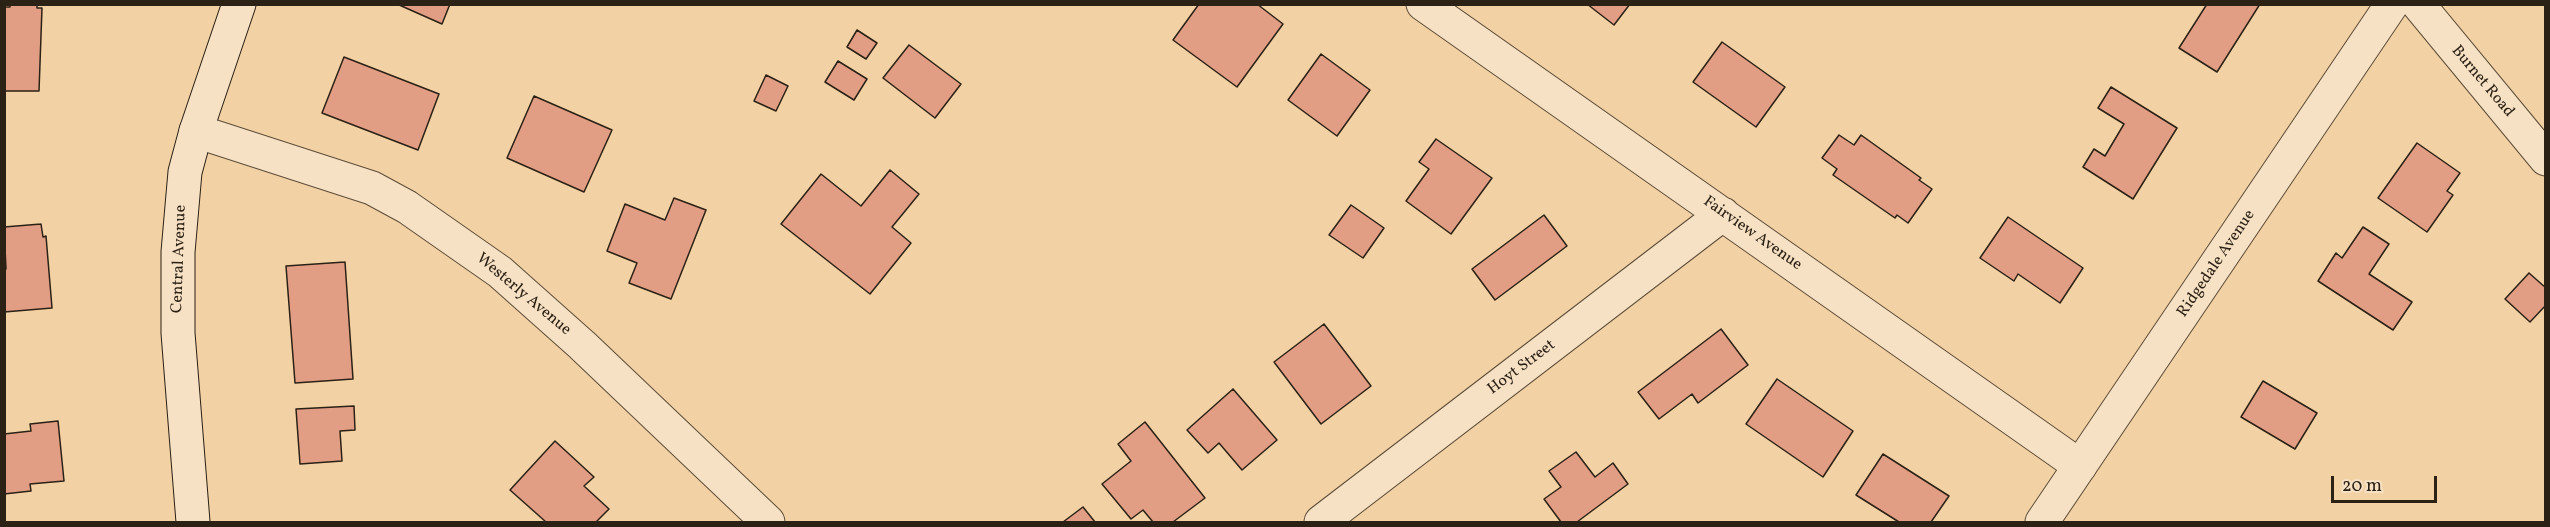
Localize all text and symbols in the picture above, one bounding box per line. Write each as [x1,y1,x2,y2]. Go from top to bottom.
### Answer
street label: Burnet Road [2446,42,2518,122]
street label: Fairview Avenue [1699,193,1805,275]
street label: Central Avenue [169,205,191,313]
street label: Ridgedale Avenue [2174,207,2260,321]
street label: Westerly Avenue [472,250,574,340]
street label: Hoyt Street [1484,336,1560,400]
scale bar [2334,464,2440,502]
text: 20 m [2342,474,2382,499]

